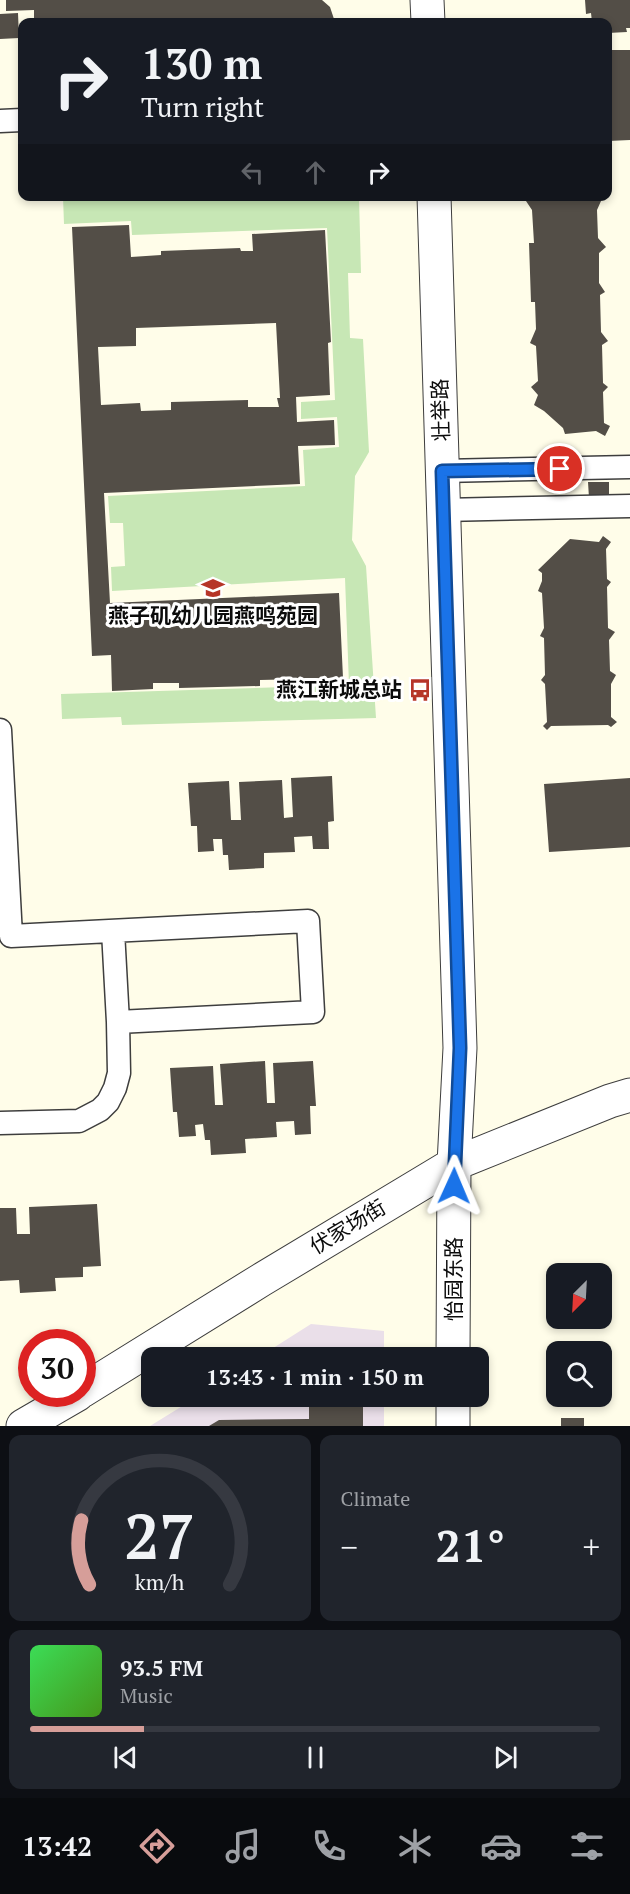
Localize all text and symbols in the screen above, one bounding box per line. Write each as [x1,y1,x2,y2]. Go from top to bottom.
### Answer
text: 130 m [141,35,262,91]
icon: right [42,42,120,120]
text: Turn right [141,89,264,125]
icon: left [236,156,269,189]
icon: ahead [299,156,332,189]
icon: right [362,156,395,189]
street label: 壮举路 [425,378,455,442]
pin [534,443,585,494]
icon: arrive [543,452,576,485]
school or university icon: 燕子矶幼儿园燕鸣苑园 [200,575,226,601]
place label: 燕子矶幼儿园燕鸣苑园 [108,601,318,629]
place label: 燕江新城总站 [276,675,402,703]
bus stop icon: 燕江新城总站 [407,677,433,703]
position arrow [422,1154,486,1218]
street label: 伏家场街 [304,1193,391,1260]
street label: 怡园东路 [439,1237,467,1321]
north arrow [546,1263,612,1329]
map controls [546,1263,612,1407]
speed limit sign: 30 [18,1329,96,1407]
button: search [546,1341,612,1407]
text: 13:43 · 1 min · 150 m [206,1362,424,1391]
text: Climate [341,1485,410,1512]
text: 27 [124,1494,195,1577]
text: 21° [436,1515,505,1575]
text: − [341,1525,358,1568]
text: + [582,1525,600,1568]
text: km/h [135,1568,185,1596]
text: 93.5 FM [120,1653,203,1682]
text: Music [120,1682,173,1709]
icon: previous [109,1741,142,1774]
icon: pause [299,1741,332,1774]
icon: next [489,1741,522,1774]
icon: directions [136,1825,178,1867]
icon: music [222,1825,264,1867]
icon: phone [308,1825,350,1867]
icon: climate [394,1825,436,1867]
icon: car [480,1825,522,1867]
icon: filters [566,1825,608,1867]
text: 13:42 [22,1828,92,1864]

